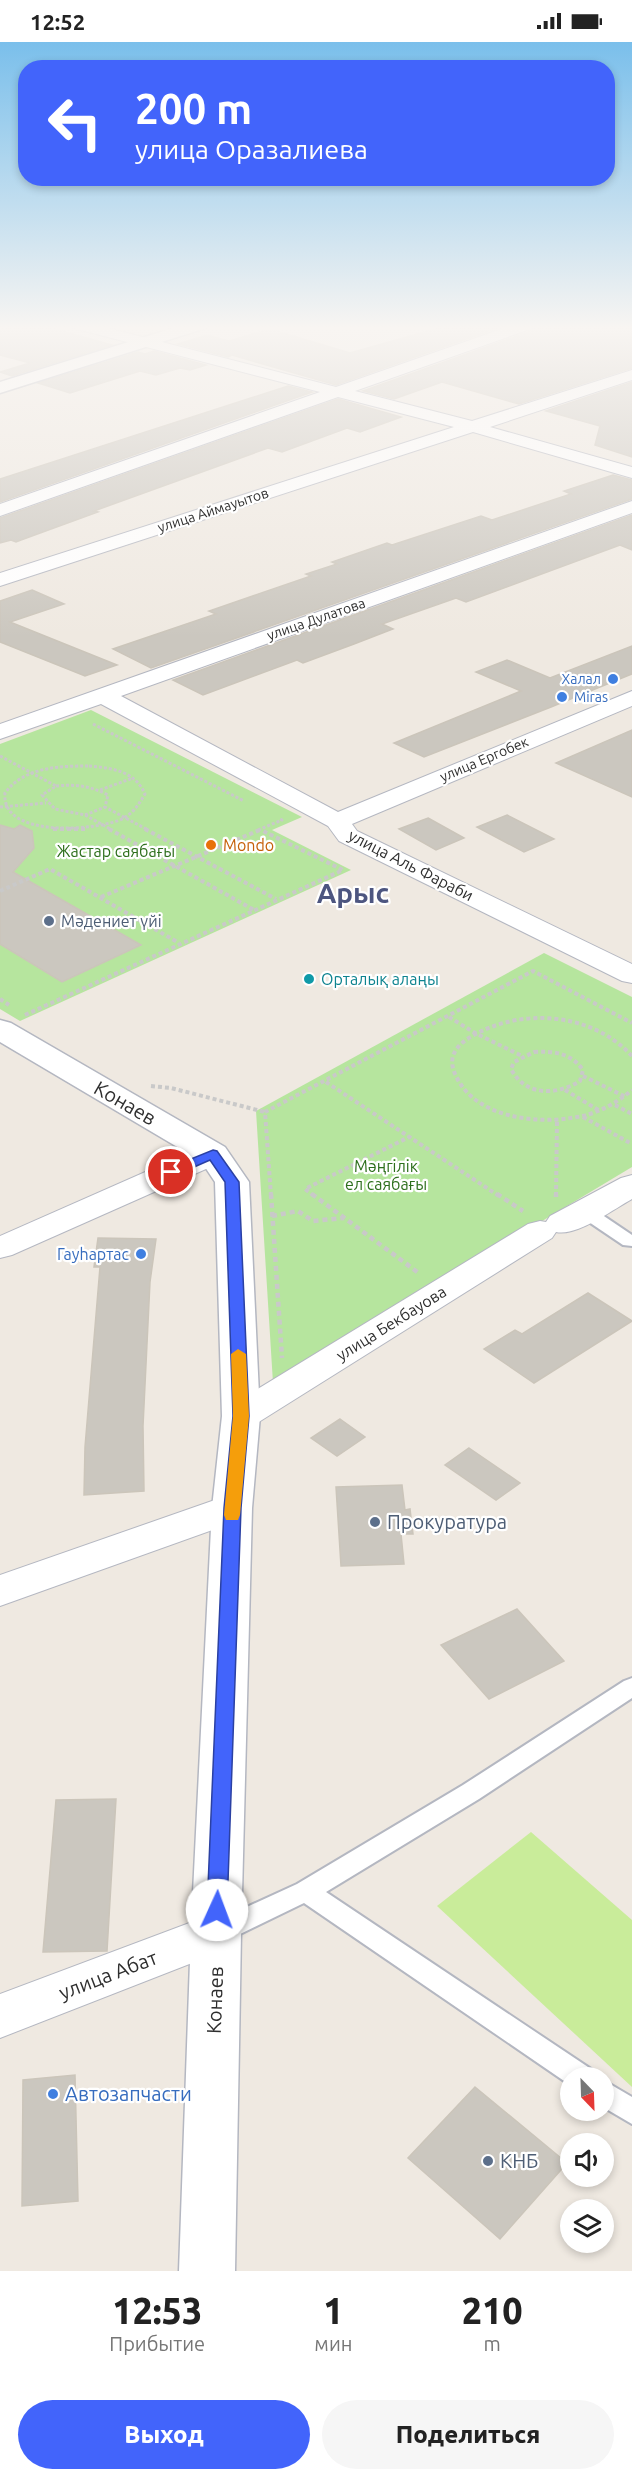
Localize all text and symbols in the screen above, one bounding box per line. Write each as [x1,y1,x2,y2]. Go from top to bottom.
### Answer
text: 12:52 [30,9,85,34]
icon: left [36,84,114,162]
text: 200 m [135,85,252,132]
text: улица Оразалиева [135,134,368,164]
street label: улица Аймауытов [156,485,270,535]
street label: улица Дулатова [265,595,367,643]
place label: Халал [562,671,601,687]
marker: Халал [606,672,620,686]
place label: Miras [574,689,608,705]
marker: Miras [555,690,569,704]
street label: улица Ергобек [437,733,531,785]
street label: улица Аль Фараби [346,826,476,904]
place label: Mondo [223,836,274,854]
marker: Mondo [204,838,218,852]
park label: Жастар саябағы [57,842,175,860]
district label: Арыс [317,877,389,908]
place label: Mәдениет үйі [61,912,162,930]
marker: Mәдениет үйі [42,914,56,928]
place label: Орталық алаңы [321,970,439,988]
marker: Орталық алаңы [302,972,316,986]
street label: Конаев [90,1076,160,1129]
pin [145,1146,196,1197]
icon: arrive [154,1155,187,1188]
park label: Мәңгілік ел саябағы [345,1157,427,1193]
place label: Гауһартас [57,1245,130,1263]
marker: Гауһартас [134,1247,148,1261]
street label: улица Бекбауова [333,1282,449,1364]
place label: Прокуратура [387,1510,507,1533]
marker: Прокуратура [368,1515,382,1529]
position arrow [185,1878,249,1942]
street label: улица Абат [56,1945,160,2004]
street label: Конаев [202,1966,227,2034]
north arrow [560,2067,614,2121]
map controls [560,2067,614,2253]
place label: Автозапчасти [65,2082,192,2105]
marker: Автозапчасти [46,2087,60,2101]
button: sound [560,2133,614,2187]
place label: КНБ [500,2149,538,2172]
marker: КНБ [481,2154,495,2168]
button: layers [560,2199,614,2253]
text: 12:53 [112,2290,202,2331]
text: 1 [323,2290,344,2331]
text: 210 [462,2290,523,2331]
text: Прибытие [109,2332,205,2355]
text: мин [314,2332,352,2355]
text: m [484,2332,501,2355]
button: Выход [18,2400,310,2469]
button: Поделиться [322,2400,614,2469]

